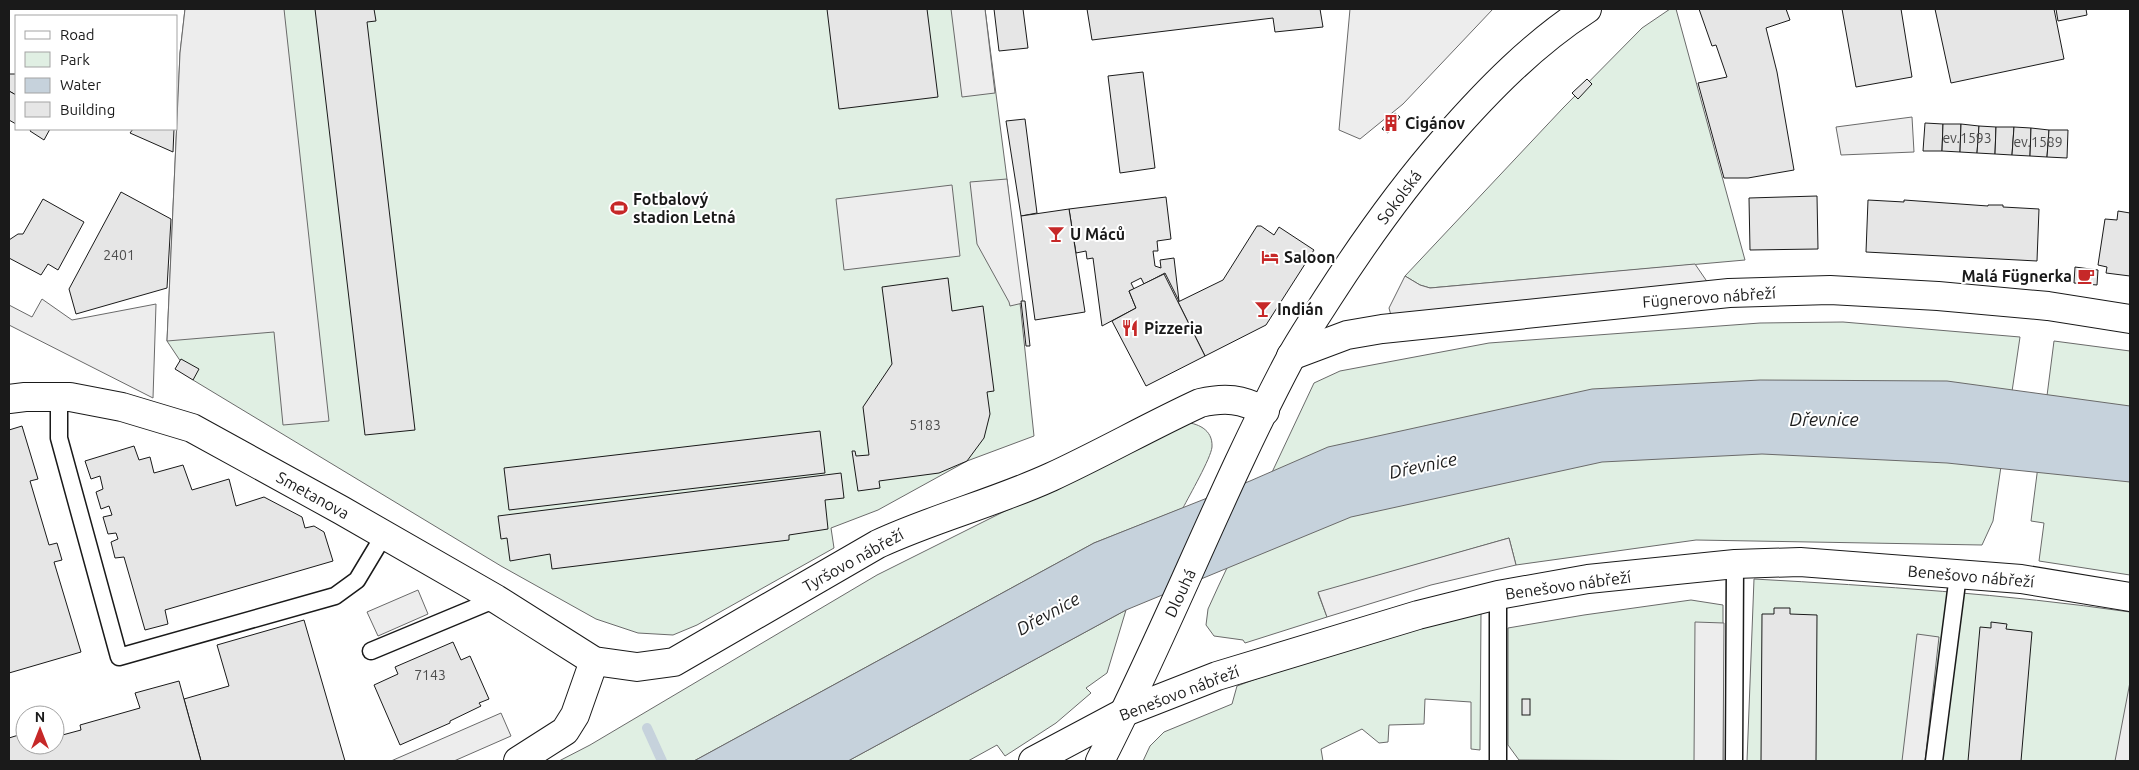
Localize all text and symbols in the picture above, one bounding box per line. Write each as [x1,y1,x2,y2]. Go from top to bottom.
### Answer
legend [15,15,178,130]
text: Road [60,26,95,43]
text: Park [60,51,90,68]
text: Water [60,76,101,93]
text: Building [60,101,115,118]
building icon: Cigánov [1381,113,1401,133]
place label: Cigánov [1405,114,1466,132]
house number: ev.1593 [1942,130,1992,146]
house number: ev.1589 [2013,134,2063,150]
street label: Sokolská [1373,167,1425,227]
place label: Fotbalový stadion Letná [633,190,736,226]
sports icon: Fotbalový stadion Letná [609,198,629,218]
bar icon: U Máců [1046,224,1066,244]
place label: U Máců [1070,225,1125,243]
house number: 2401 [103,247,135,263]
hotel icon: Saloon [1260,247,1280,267]
place label: Saloon [1284,248,1335,266]
cafe icon: Malá Fügnerka [2076,266,2096,286]
place label: Malá Fügnerka [1961,267,2072,285]
street label: Fügnerovo nábřeží [1642,283,1777,311]
bar icon: Indián [1253,299,1273,319]
place label: Indián [1277,300,1323,318]
restaurant icon: Pizzeria [1120,318,1140,338]
place label: Pizzeria [1144,319,1203,337]
water label: Dřevnice [1790,409,1858,429]
house number: 5183 [909,417,941,433]
water label: Dřevnice [1387,448,1459,482]
street label: Smetanova [274,468,352,522]
street label: Tyršovo nábřeží [800,524,907,595]
street label: Benešovo nábřeží [1907,562,2036,591]
street label: Dlouhá [1161,566,1199,620]
street label: Benešovo nábřeží [1504,567,1633,603]
water label: Dřevnice [1012,588,1083,639]
street label: Benešovo nábřeží [1117,661,1242,724]
house number: 7143 [414,667,446,683]
north arrow [15,705,65,755]
text: N [35,709,45,725]

